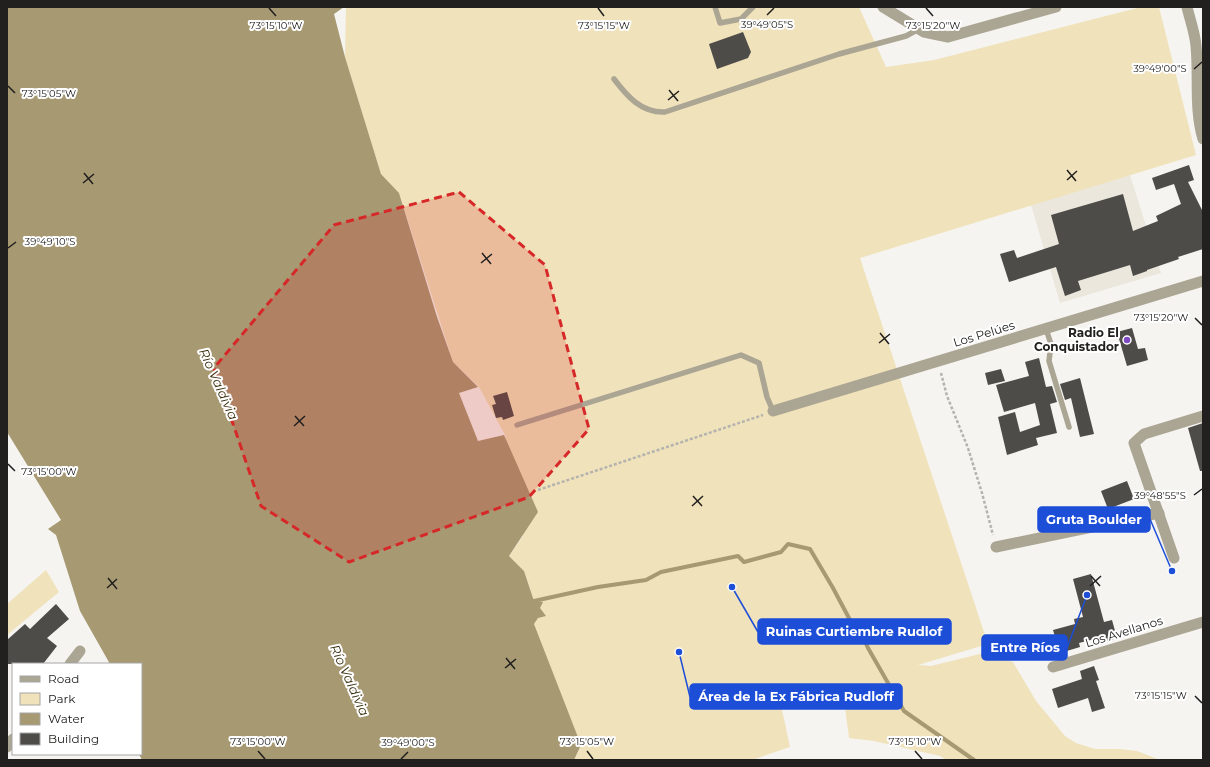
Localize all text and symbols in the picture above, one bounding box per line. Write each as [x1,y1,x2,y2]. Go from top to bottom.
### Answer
text: 39°49'05"S [741,18,793,31]
text: 73°15'10"W [250,19,302,32]
text: 73°15'15"W [578,19,630,32]
text: 73°15'20"W [906,19,960,32]
text: 39°49'00"S [1133,62,1187,75]
text: 73°15'05"W [22,87,76,100]
text: 39°49'10"S [25,235,75,248]
text: 73°15'20"W [1134,311,1188,324]
street label: Los Pelúes [951,317,1017,350]
place label: Radio El Conquistador [1034,325,1119,354]
marker: Radio El Conquistador [1122,335,1132,345]
water label: Río Valdivia [196,346,242,422]
text: 73°15'00"W [21,465,77,478]
text: 39°48'55"S [1134,489,1186,502]
callout: Gruta Boulder [1038,507,1150,532]
text: Gruta Boulder [1046,511,1142,527]
street label: Los Avellanos [1083,613,1165,650]
callout: Ruinas Curtiembre Rudlof [758,619,951,644]
text: Ruinas Curtiembre Rudlof [766,623,943,639]
callout: Entre Ríos [982,635,1067,660]
text: Entre Ríos [990,639,1060,655]
water label: Río Valdivia [327,642,373,718]
legend [12,663,142,755]
text: Road [48,671,79,686]
callout: Área de la Ex Fábrica Rudloff [690,684,902,709]
text: Área de la Ex Fábrica Rudloff [697,688,895,704]
text: 73°15'15"W [1135,689,1187,702]
text: Park [48,691,76,706]
text: Water [48,711,85,726]
text: Building [48,731,99,746]
text: 73°15'00"W [230,735,286,748]
text: 73°15'05"W [560,735,614,748]
text: 73°15'10"W [889,735,941,748]
text: 39°49'00"S [381,736,435,749]

